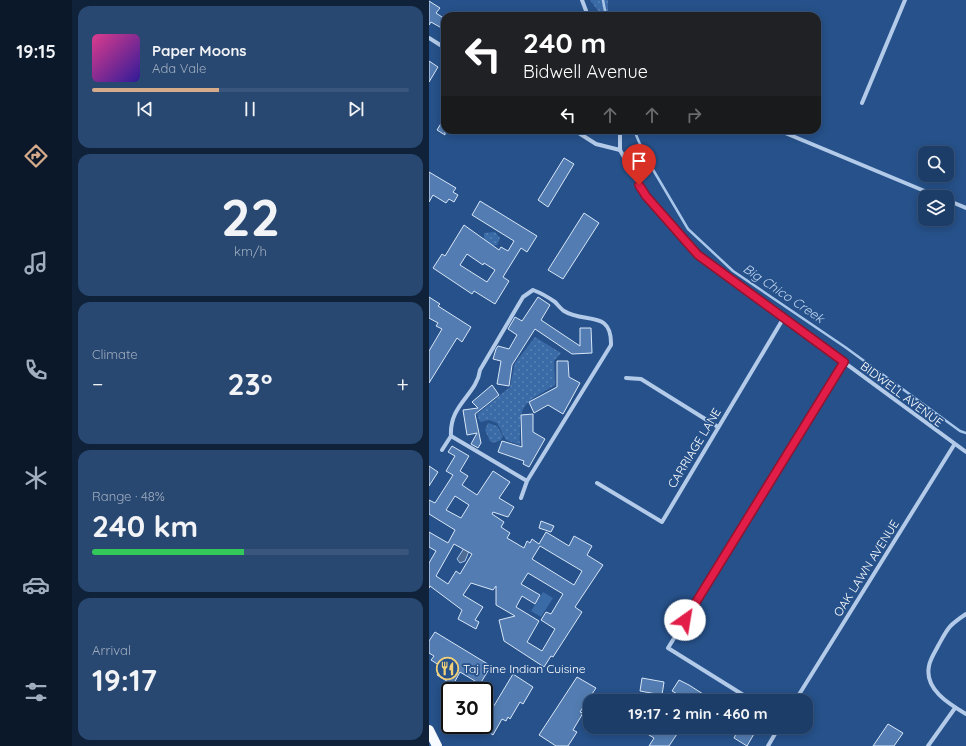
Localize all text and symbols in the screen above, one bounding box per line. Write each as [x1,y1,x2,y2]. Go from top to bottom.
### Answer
text: 240 m [523,25,606,60]
icon: left [457,28,509,80]
text: 19:15 [16,40,56,63]
text: Paper Moons [152,41,247,60]
text: Ada Vale [152,60,206,76]
text: Bidwell Avenue [523,60,648,83]
icon: previous [134,98,156,120]
icon: pause [239,98,261,120]
icon: next [345,98,367,120]
icon: left [557,104,579,126]
icon: ahead [599,104,621,126]
icon: ahead [641,104,663,126]
icon: right [683,104,705,126]
icon: directions [22,142,50,170]
pin [622,144,656,185]
map controls [918,146,954,226]
button: search [918,146,954,182]
icon: arrive [628,150,650,172]
text: 22 [221,184,280,249]
button: layers [918,190,954,226]
text: km/h [234,243,267,259]
icon: music [22,249,50,277]
water label: Big Chico Creek [740,260,829,327]
text: Climate [92,346,138,362]
icon: phone [22,356,50,384]
street label: BIDWELL AVENUE [858,358,946,430]
text: 23° [228,365,273,403]
text: − [92,370,103,398]
text: + [397,370,409,398]
street label: CARRIAGE LANE [664,405,724,491]
icon: climate [22,464,50,492]
text: Range · 48% [92,488,165,504]
text: 240 km [92,507,198,545]
street label: OAK LAWN AVENUE [830,517,902,619]
icon: car [22,571,50,599]
position arrow [664,599,706,641]
text: Arrival [92,642,131,658]
restaurant icon: Taj Fine Indian Cuisine [434,655,460,681]
text: 19:17 [92,661,157,699]
place label: Taj Fine Indian Cuisine [463,661,586,676]
icon: filters [22,678,50,706]
speed limit sign: 30 [441,682,493,734]
text: 19:17 · 2 min · 460 m [628,704,768,723]

